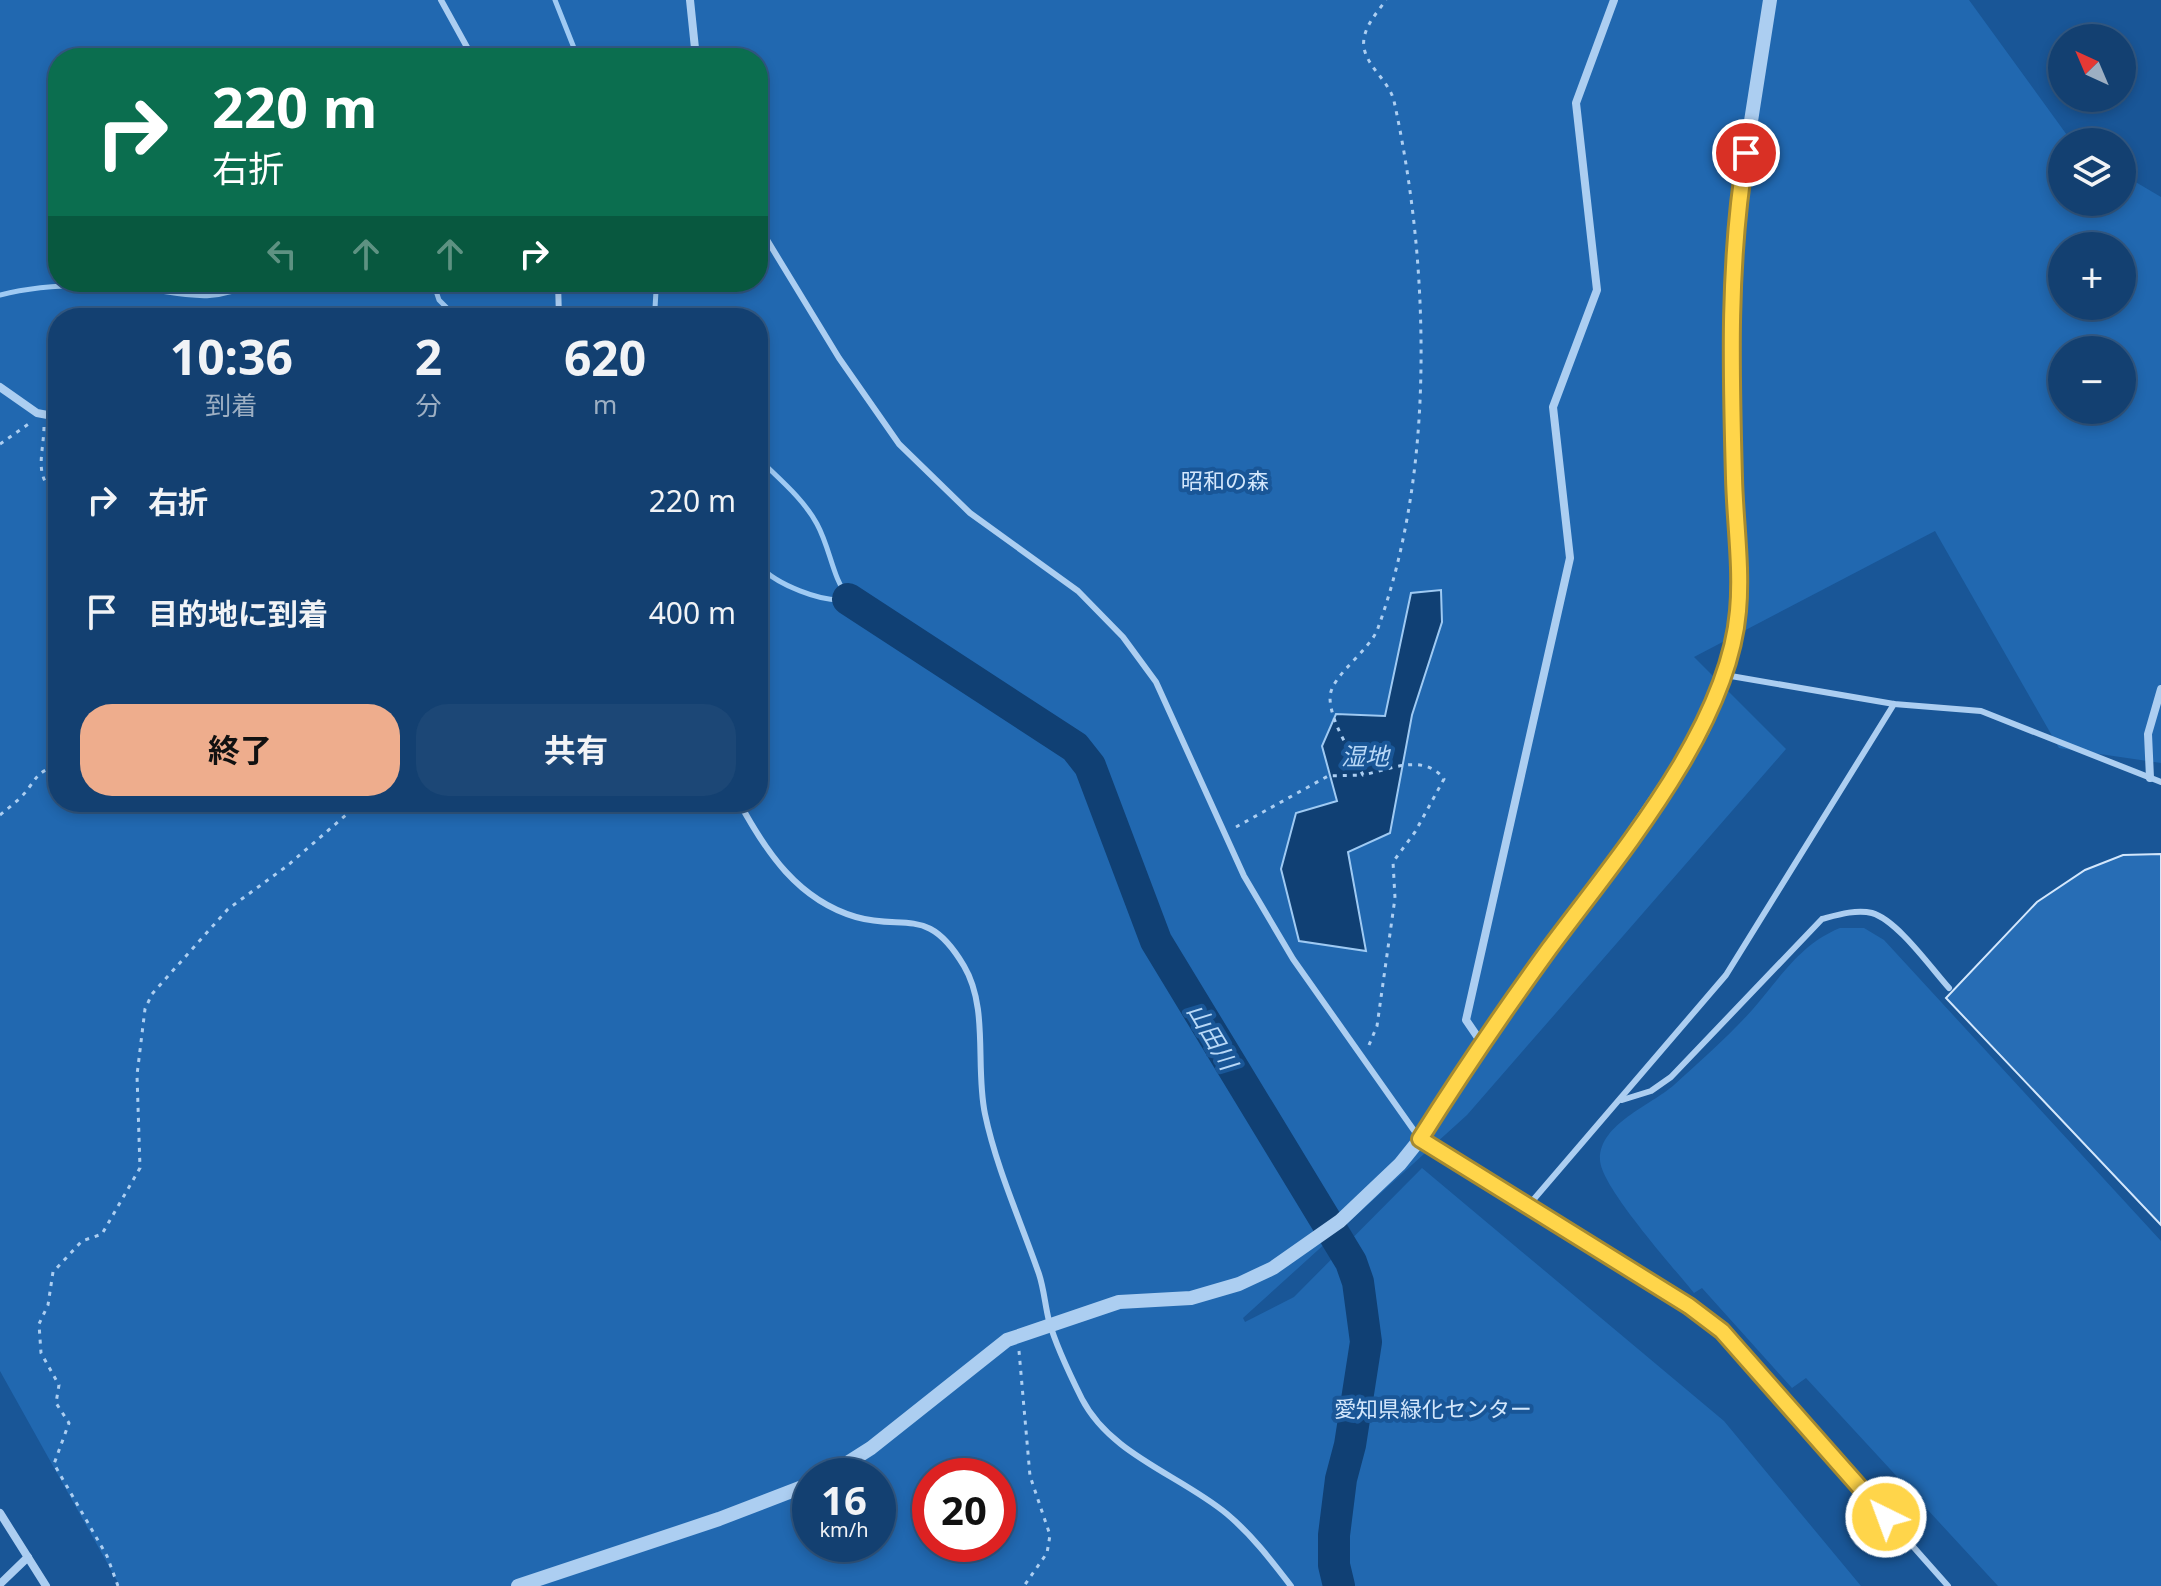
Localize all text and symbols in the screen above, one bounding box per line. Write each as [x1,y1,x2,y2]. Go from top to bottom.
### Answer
north arrow [2048,24,2136,112]
map controls [2048,24,2136,424]
text: 220 m [212,68,377,144]
icon: right [80,80,184,184]
pin [1712,119,1780,187]
button: layers [2048,128,2136,216]
icon: arrive [1724,131,1768,175]
text: 右折 [212,144,284,193]
icon: left [260,232,304,276]
icon: ahead [344,232,388,276]
icon: ahead [428,232,472,276]
icon: right [512,232,556,276]
button: + [2048,232,2136,320]
text: 10:36 [170,324,293,389]
text: 2 [415,324,442,389]
text: 620 [564,325,646,390]
button: − [2048,336,2136,424]
text: m [593,386,617,422]
text: 到着 [205,387,257,423]
text: 分 [415,387,441,423]
park label: 昭和の森 [1181,465,1269,495]
icon: right [80,478,124,522]
text: 220 m [649,480,736,521]
text: 右折 [148,481,208,522]
icon: arrive [80,590,124,634]
text: 400 m [649,592,736,633]
text: 目的地に到着 [148,593,328,634]
button: 終了 [80,704,400,796]
button: 共有 [416,704,736,796]
water label: 湿地 [1341,739,1392,772]
water label: 山田川 [1180,997,1247,1078]
park label: 愛知県緑化センター [1334,1393,1532,1423]
speed limit sign: 20 [912,1458,1016,1562]
text: 16 [821,1472,867,1527]
position arrow [1844,1475,1928,1559]
text: km/h [819,1516,869,1543]

